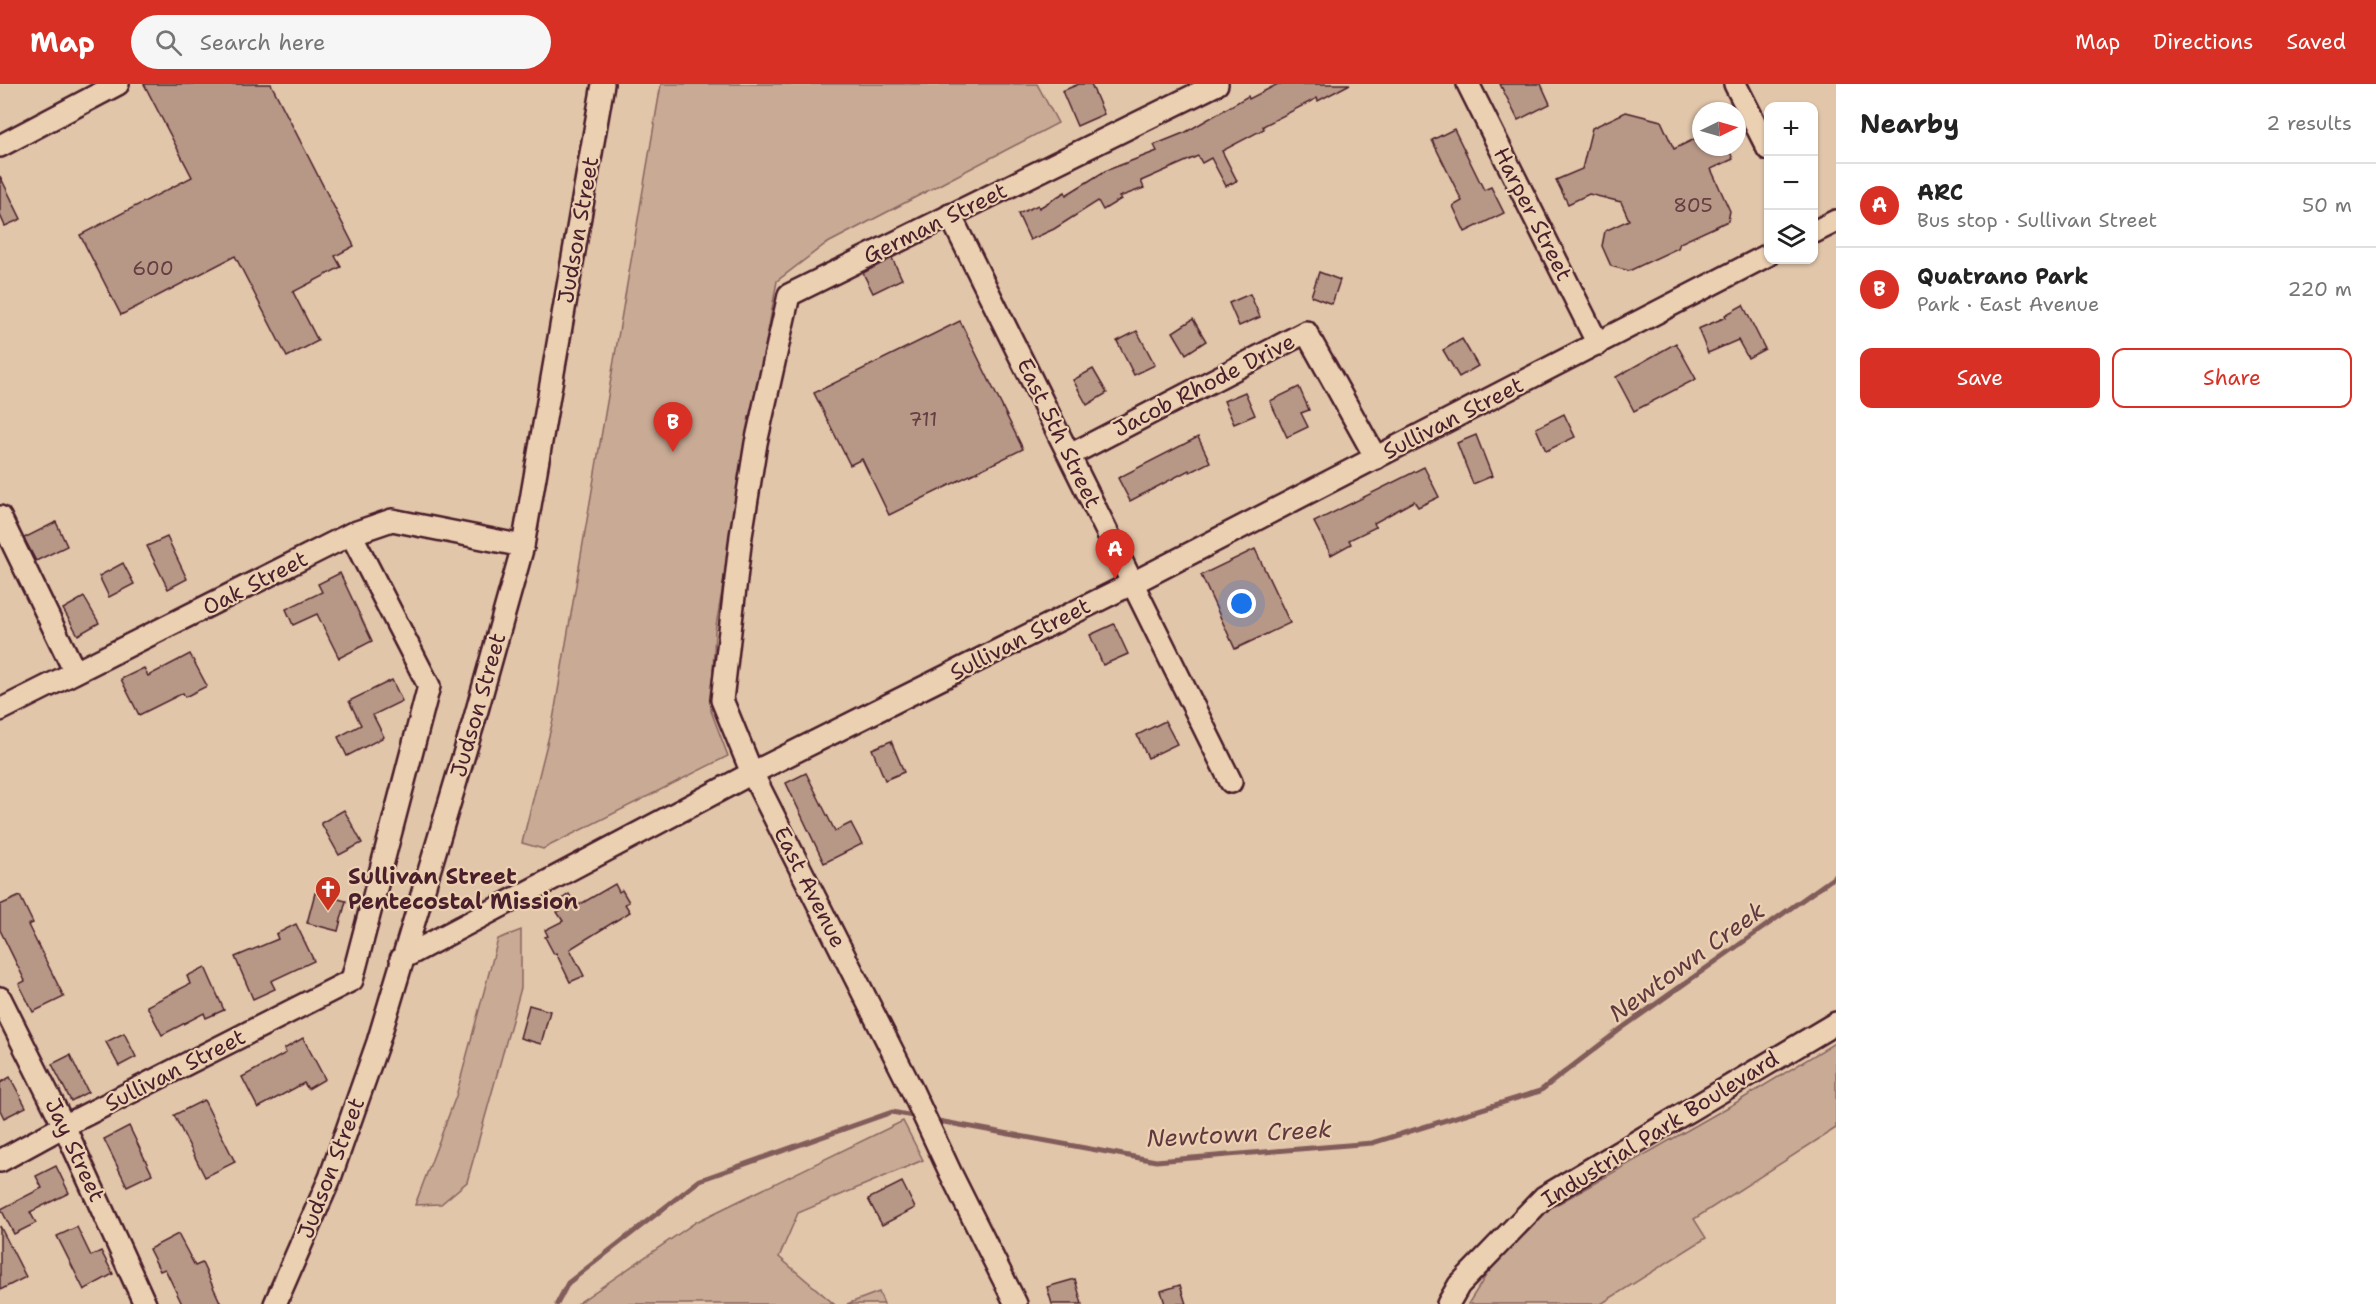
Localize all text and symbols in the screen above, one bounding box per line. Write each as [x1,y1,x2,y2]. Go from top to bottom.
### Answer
search box [131,15,551,69]
text: Map [30,23,95,61]
icon: search [152,26,185,59]
text: Search here [200,28,325,57]
text: Map [2075,28,2120,56]
text: Directions [2153,28,2253,56]
text: Saved [2286,28,2346,56]
north arrow [1692,102,1746,156]
map controls [1764,102,1818,264]
button: + [1764,102,1818,156]
text: Nearby [1860,106,1959,141]
text: 2 results [2266,110,2352,136]
street label: Harper Street [1487,142,1579,286]
street label: Judson Street [551,154,605,306]
button: − [1764,156,1818,210]
street label: German Street [858,176,1012,270]
text: ARC [1917,178,1963,207]
house number: 805 [1673,192,1713,218]
text: A [1872,192,1887,218]
text: 50 m [2302,192,2352,218]
text: Bus stop · Sullivan Street [1917,207,2157,233]
button: layers [1764,210,1818,264]
house number: 600 [132,255,174,281]
text: Quatrano Park [1917,262,2089,291]
text: B [1873,276,1886,302]
text: 220 m [2288,276,2352,302]
text: Park · East Avenue [1917,291,2099,317]
street label: Jacob Rhode Drive [1108,327,1300,443]
button: Save [1860,348,2100,408]
button: Share [2112,348,2352,408]
street label: East 5th Street [1010,353,1108,513]
street label: Sullivan Street [1378,370,1528,466]
pin: B [654,402,692,452]
house number: 711 [909,406,937,432]
pin: A [1096,530,1134,579]
street label: Oak Street [198,544,312,622]
your location [1227,589,1256,618]
street label: Sullivan Street [945,591,1095,687]
street label: Judson Street [444,629,512,781]
street label: East Avenue [767,822,853,952]
place label: Sullivan Street Pentecostal Mission [348,862,578,916]
church icon: Sullivan Street Pentecostal Mission [313,874,343,912]
water label: Newtown Creek [1602,894,1772,1030]
street label: Sullivan Street [100,1022,250,1118]
street label: Industrial Park Boulevard [1536,1044,1784,1214]
street label: Jay Street [38,1093,112,1207]
street label: Judson Street [291,1093,371,1243]
water label: Newtown Creek [1145,1113,1333,1155]

